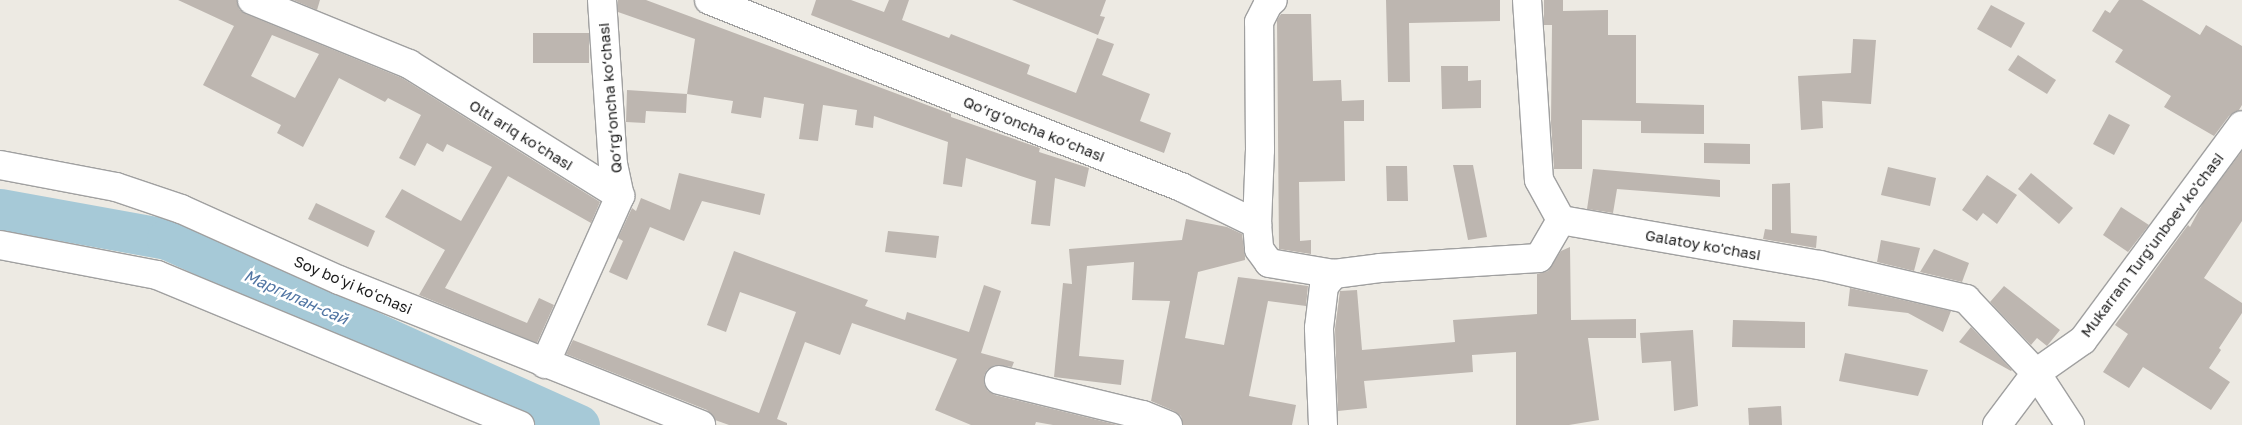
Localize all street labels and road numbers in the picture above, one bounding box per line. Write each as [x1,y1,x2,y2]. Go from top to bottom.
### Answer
street label: Qo‘rg‘oncha ko‘chasi [594,22,626,174]
street label: Qo‘rg‘oncha ko‘chasi [961,92,1107,166]
street label: Olti ariq ko'chasi [466,96,576,174]
street label: Mukarram Turg'unboev ko'chasi [2077,149,2227,341]
street label: Galatoy ko'chasi [1644,226,1762,264]
street label: Soy boʻyi koʻchasi [291,252,415,318]

